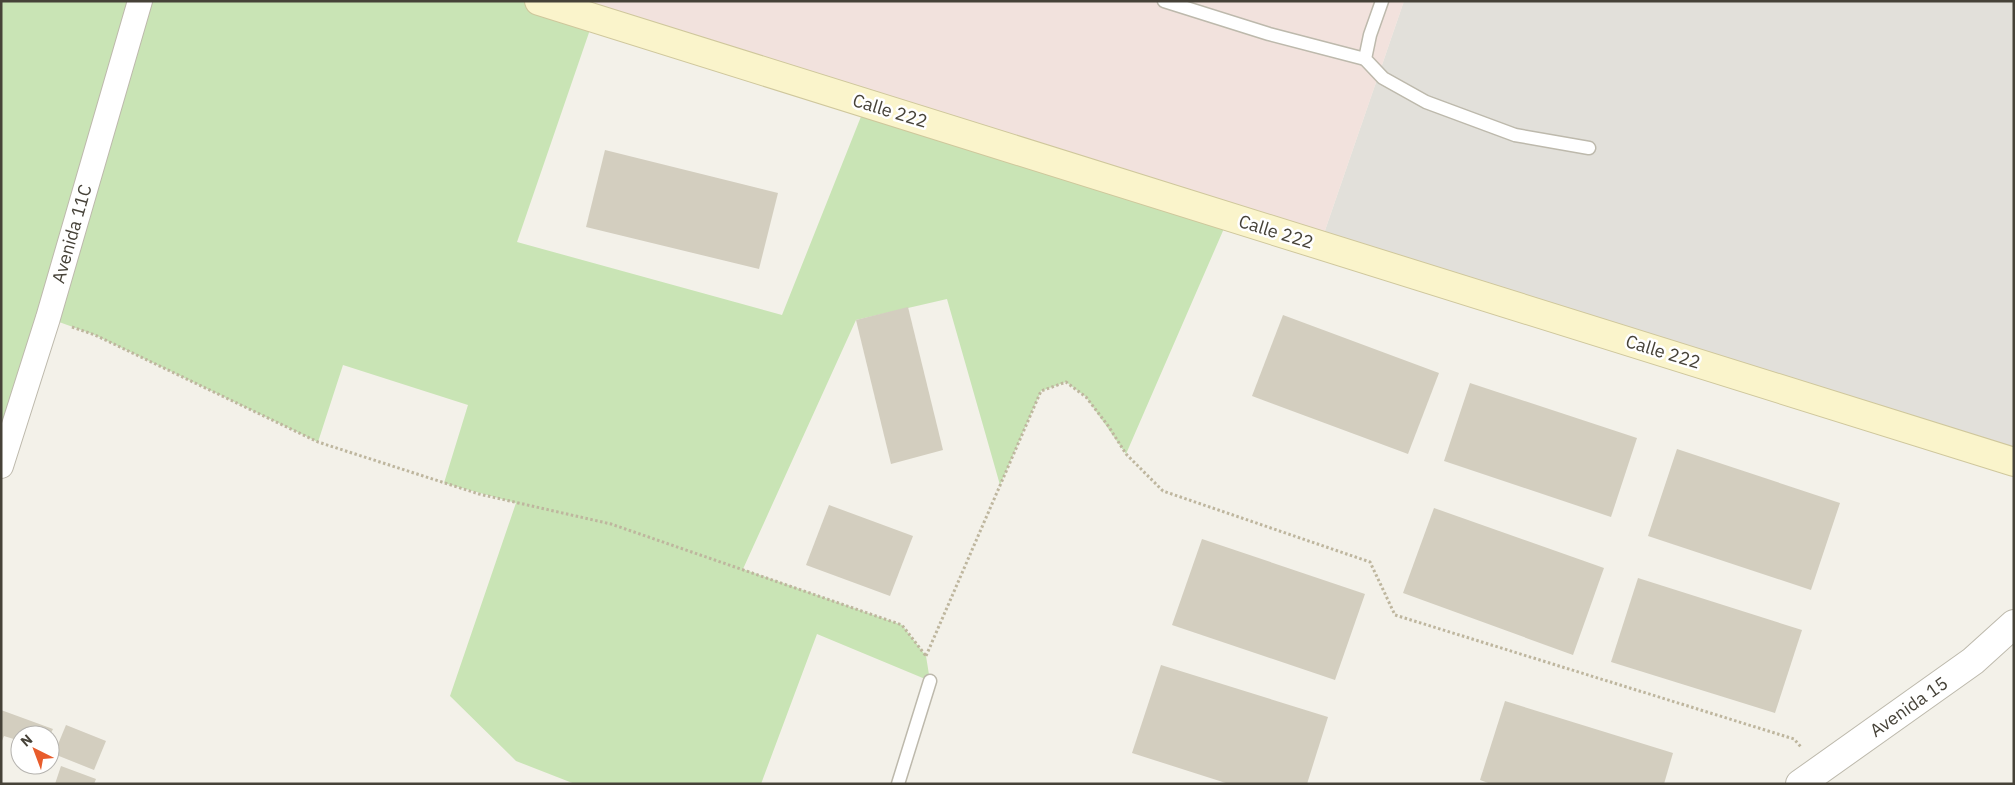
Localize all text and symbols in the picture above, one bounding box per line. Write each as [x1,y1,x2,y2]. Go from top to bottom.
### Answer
street label: Calle 222 [850,88,930,133]
street label: Avenida 11C [46,182,97,286]
street label: Calle 222 [1236,209,1316,254]
street label: Calle 222 [1623,329,1703,374]
street label: Avenida 15 [1865,671,1952,742]
north arrow [10,725,60,775]
text: N [17,730,36,750]

